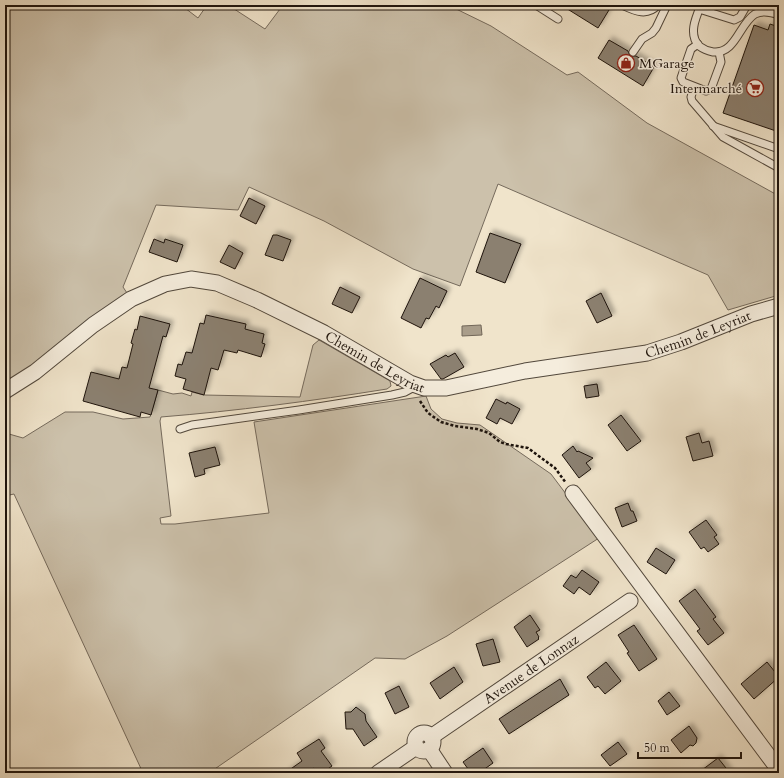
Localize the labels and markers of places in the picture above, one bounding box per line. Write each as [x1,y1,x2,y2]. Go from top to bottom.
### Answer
shop icon: MGarage [616,53,636,73]
place label: MGarage [639,54,695,73]
supermarket icon: Intermarché [745,78,765,98]
place label: Intermarché [670,79,742,98]

